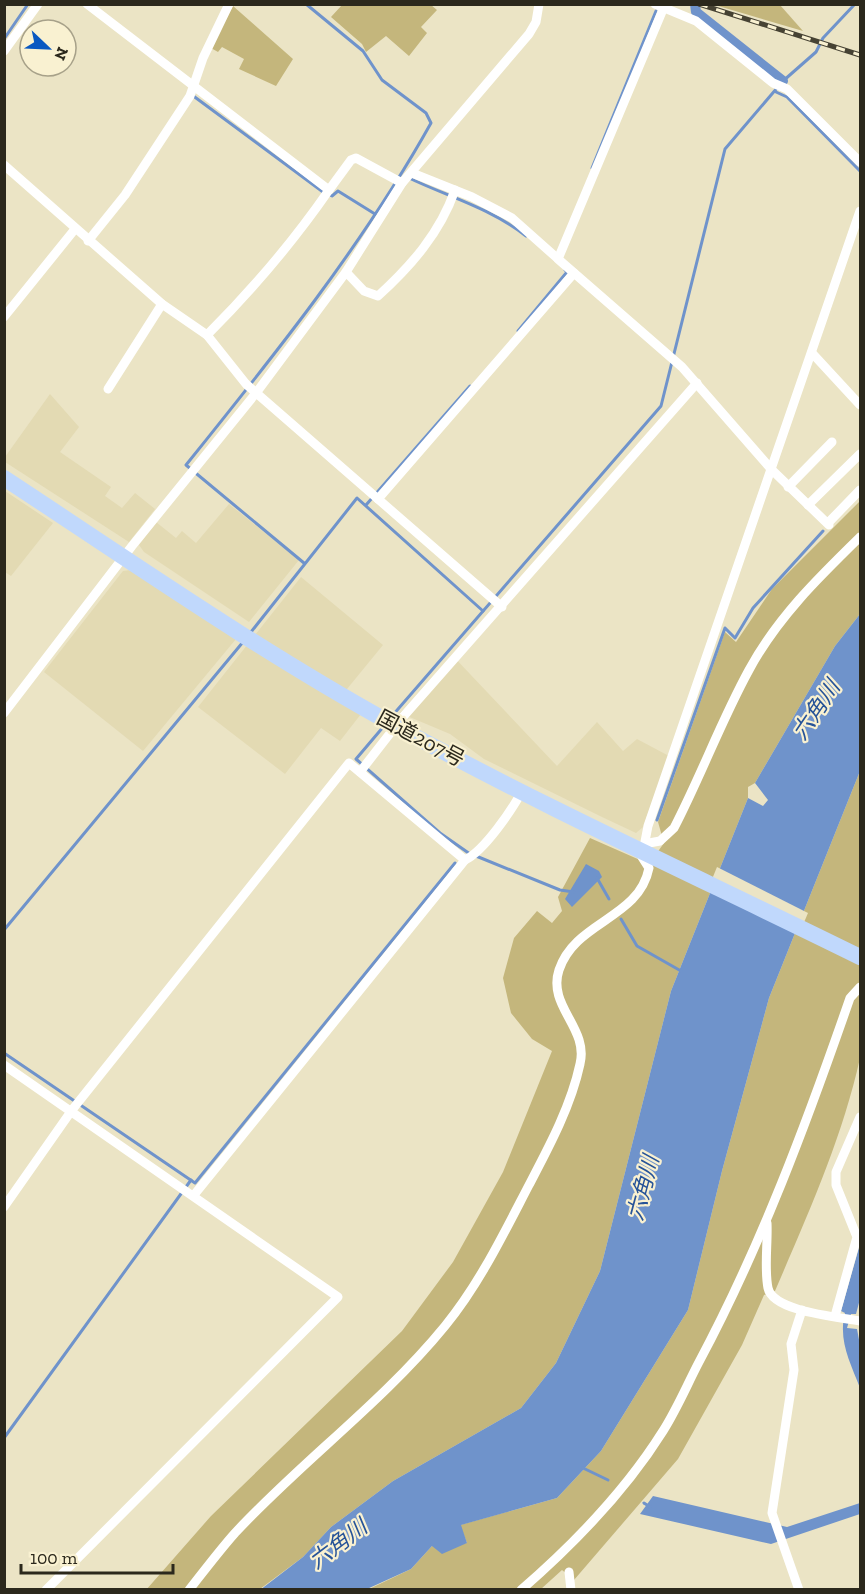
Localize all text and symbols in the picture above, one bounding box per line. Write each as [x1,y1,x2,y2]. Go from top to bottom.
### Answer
north arrow [18,18,78,78]
text: N [50,44,72,63]
water label: 六角川 [786,673,847,745]
street label: 国道207号 [373,704,469,772]
water label: 六角川 [621,1151,665,1223]
water label: 六角川 [304,1512,374,1575]
scale bar [21,1537,172,1575]
text: 100 m [30,1547,78,1569]

